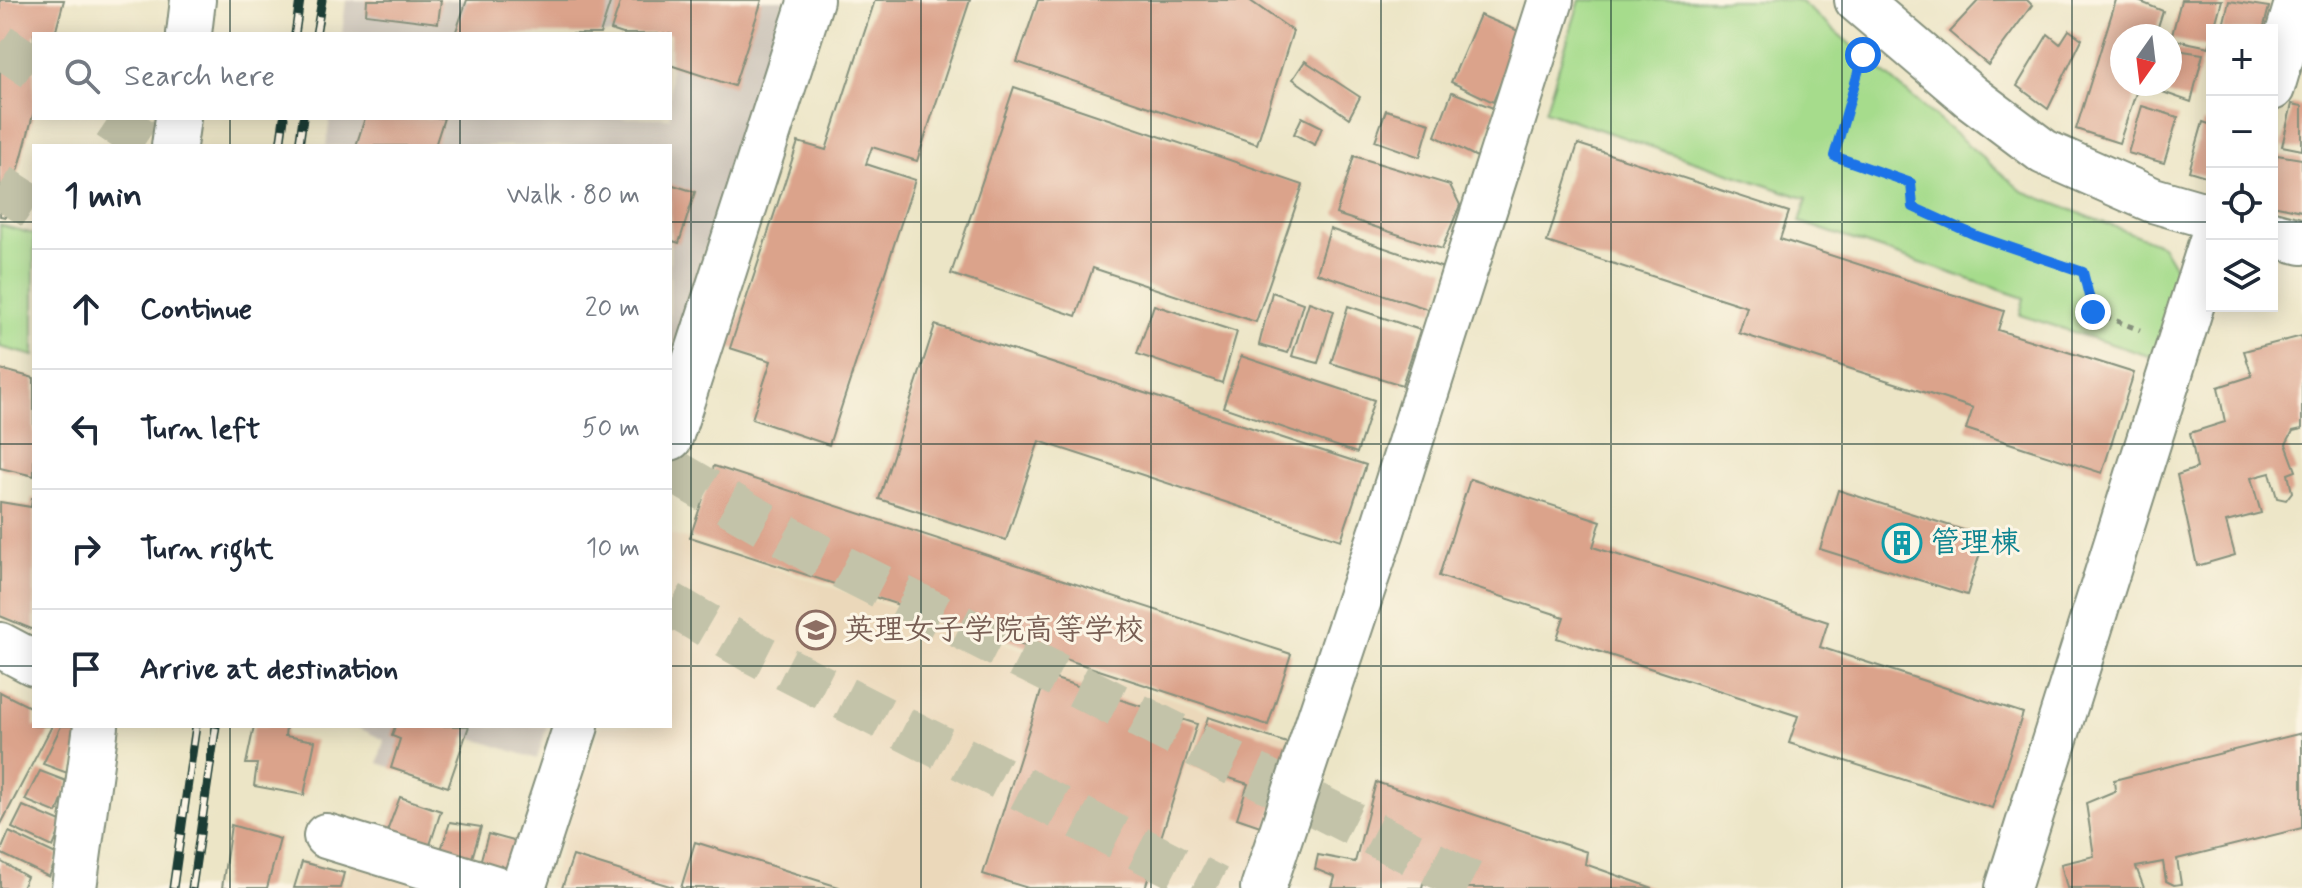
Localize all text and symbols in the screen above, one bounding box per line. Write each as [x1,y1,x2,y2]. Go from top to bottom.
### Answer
north arrow [2110,24,2182,96]
map controls [2206,24,2278,312]
button: + [2206,24,2278,96]
search box [32,32,672,120]
route start [1845,37,1881,73]
icon: search [60,54,104,98]
text: Search here [124,57,275,96]
button: − [2206,96,2278,168]
button: locate [2206,168,2278,240]
text: 1 min [64,174,142,219]
text: Walk · 80 m [507,179,640,213]
button: layers [2206,240,2278,312]
icon: ahead [64,287,108,331]
text: Continue [140,290,252,329]
text: 20 m [585,292,640,326]
route end [2075,294,2111,330]
icon: left [64,407,108,451]
text: Turn left [140,410,260,449]
text: 50 m [582,412,640,446]
building icon: 管理棟 [1881,522,1923,564]
place label: 管理棟 [1930,524,2020,563]
icon: right [64,527,108,571]
text: Turn right [140,530,273,569]
text: 10 m [586,532,640,566]
school or university icon: 英理女子学院高等学校 [795,609,837,651]
place label: 英理女子学院高等学校 [844,611,1144,650]
icon: arrive [64,647,108,691]
text: Arrive at destination [140,650,398,689]

